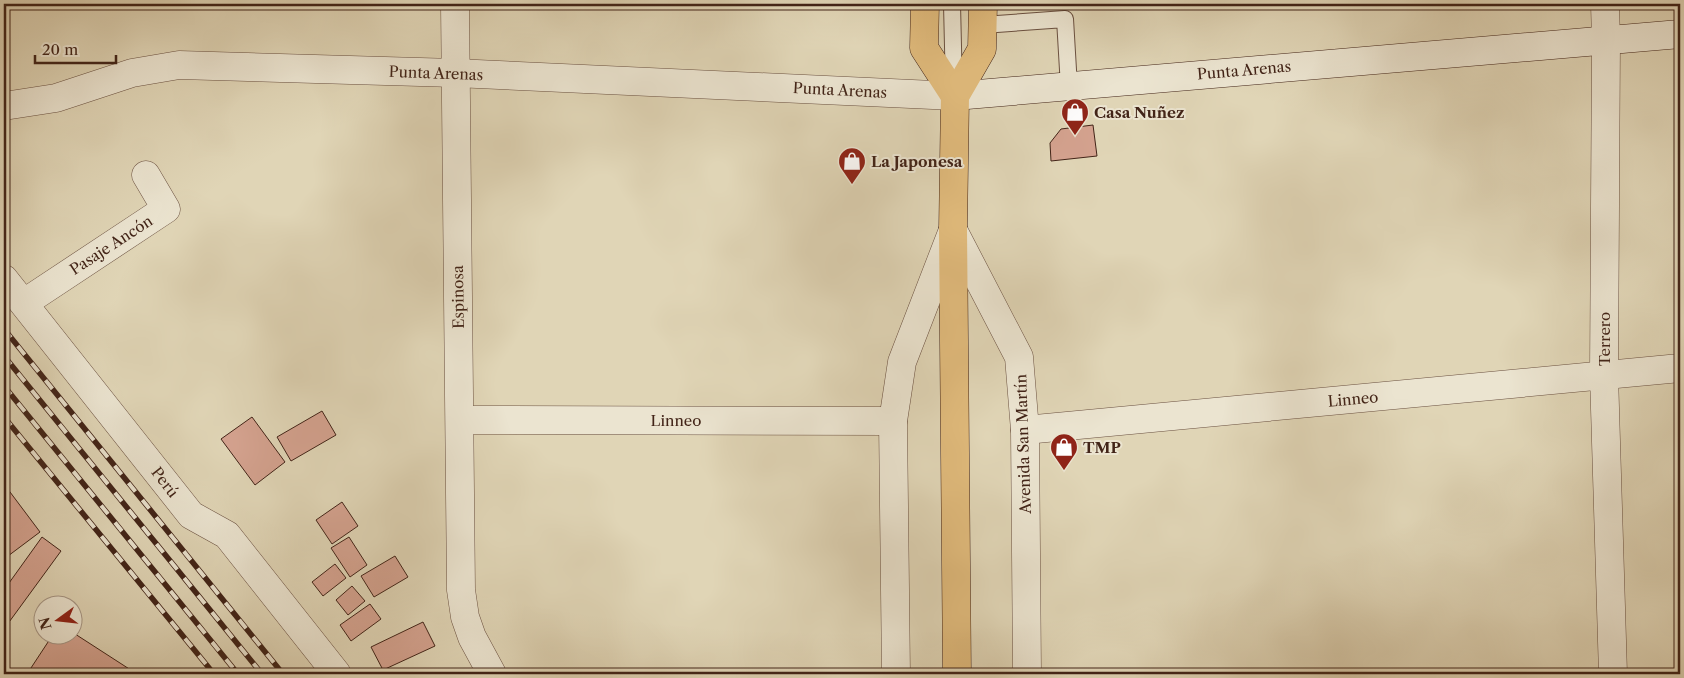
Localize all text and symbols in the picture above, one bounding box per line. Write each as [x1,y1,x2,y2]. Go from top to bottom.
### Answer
scale bar [35,32,116,64]
text: 20 m [42,40,78,59]
street label: Punta Arenas [1196,56,1292,84]
street label: Punta Arenas [388,62,484,84]
street label: Punta Arenas [792,78,888,102]
shop icon: Casa Nuñez [1060,97,1090,136]
place label: Casa Nuñez [1094,103,1184,122]
shop icon: La Japonesa [837,146,867,185]
place label: La Japonesa [871,152,963,171]
street label: Pasaje Ancón [66,211,157,279]
street label: Espinosa [448,265,468,329]
street label: Terrero [1595,312,1614,366]
street label: Avenida San Martín [1011,373,1035,515]
street label: Linneo [1327,387,1379,411]
street label: Linneo [651,411,701,430]
shop icon: TMP [1049,432,1079,471]
place label: TMP [1083,438,1121,457]
street label: Perú [147,463,183,501]
north arrow [32,596,82,646]
text: N [35,615,56,632]

